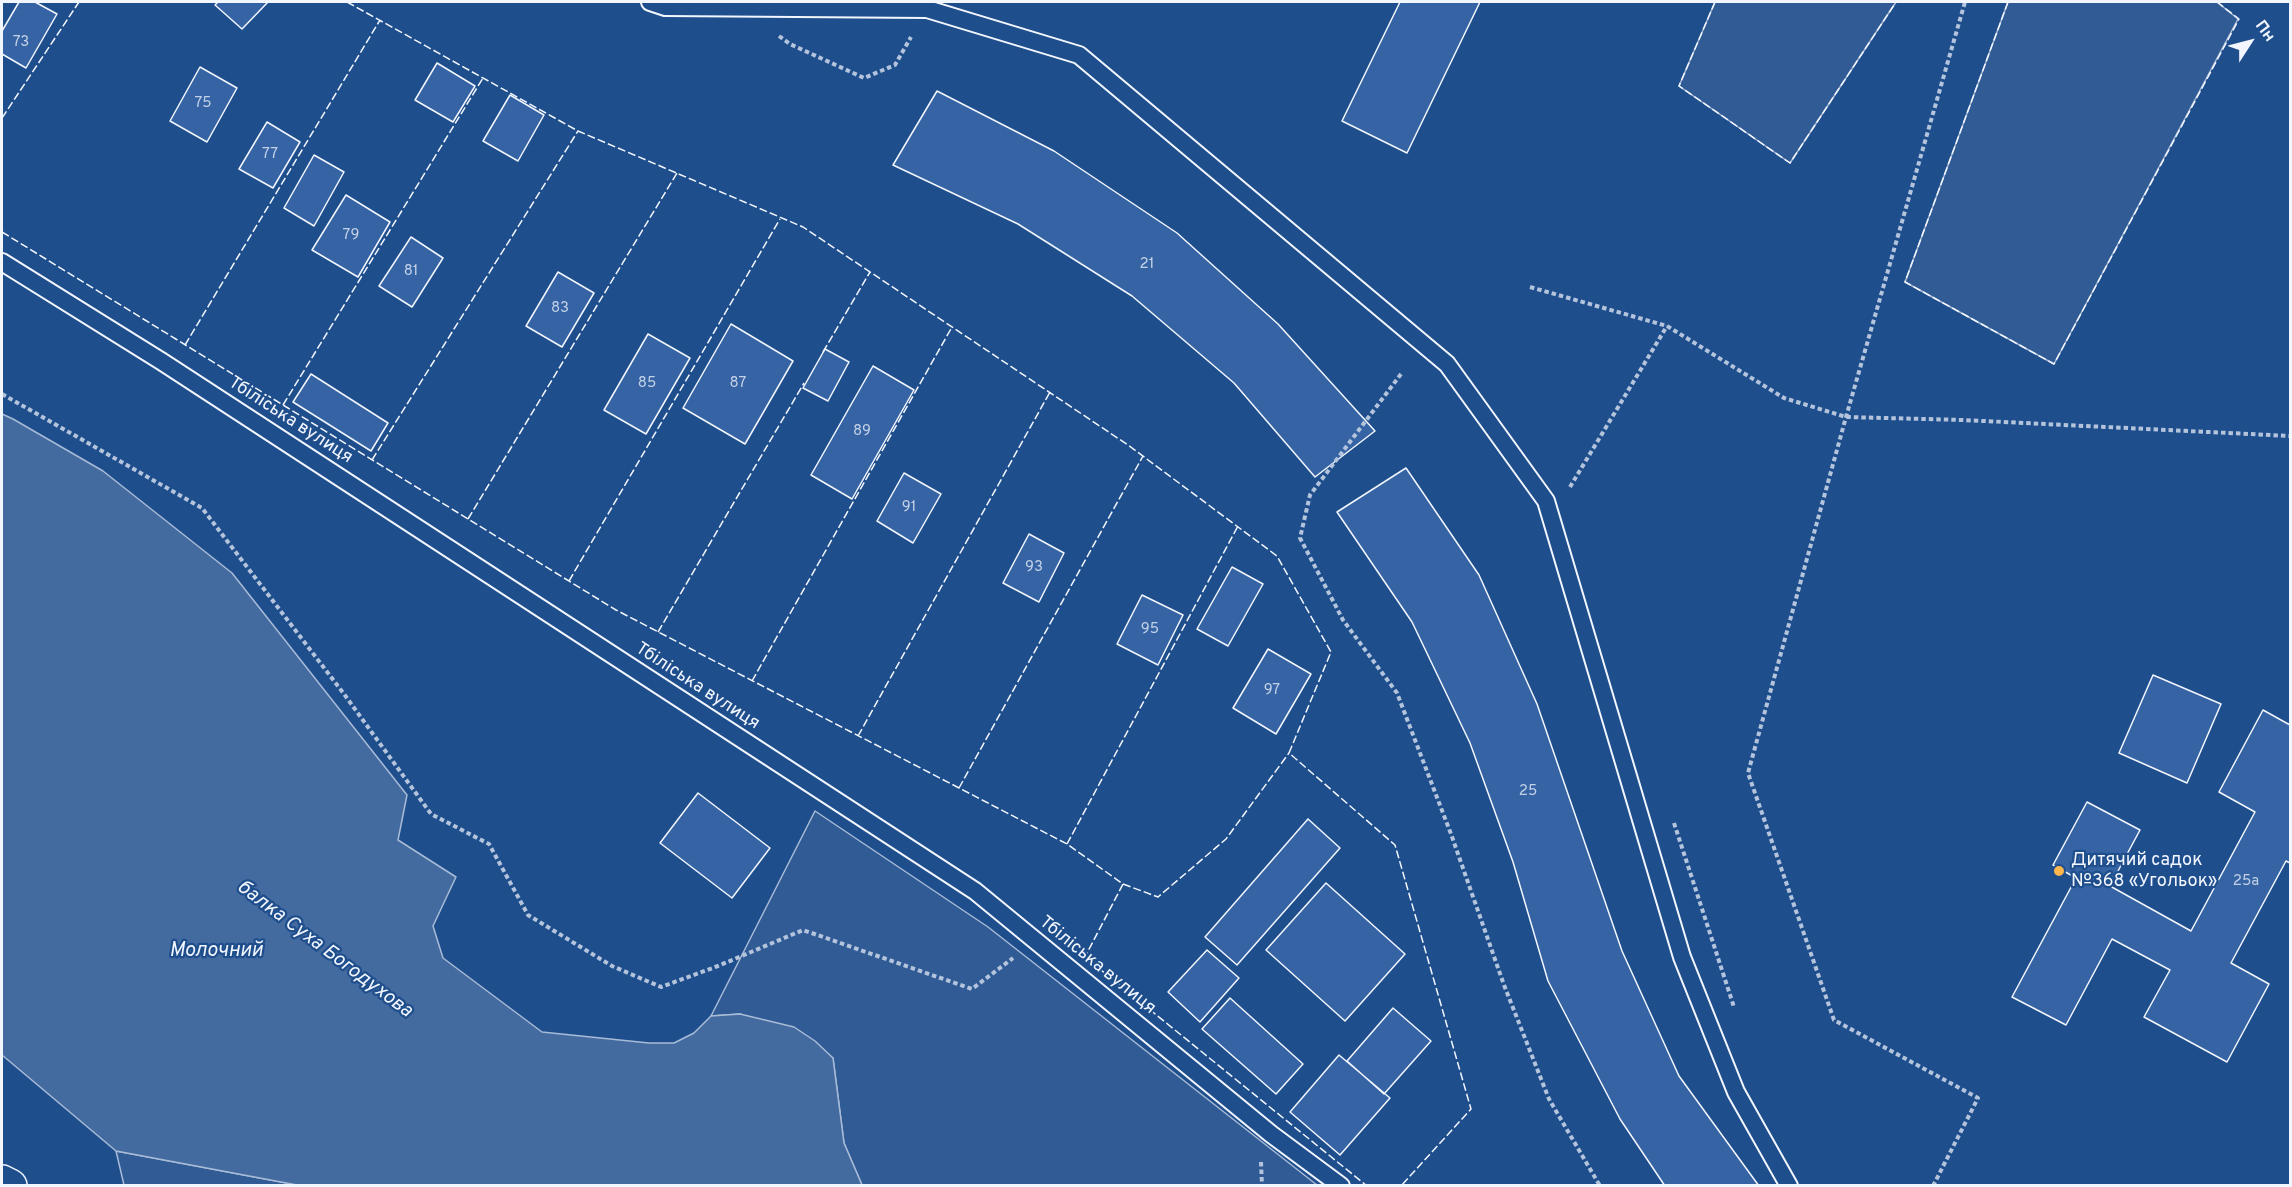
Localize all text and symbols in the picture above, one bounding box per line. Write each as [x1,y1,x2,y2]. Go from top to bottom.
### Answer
north arrow [2220,12,2280,72]
text: Пн [2250,17,2279,46]
house number: 73 [13,34,29,52]
house number: 75 [194,95,212,113]
house number: 77 [262,146,278,164]
house number: 79 [343,227,359,245]
house number: 21 [1140,256,1154,274]
house number: 81 [404,263,418,281]
house number: 83 [551,300,569,318]
street label: Тбіліська вулиця [224,373,356,469]
house number: 85 [638,375,656,393]
house number: 87 [730,375,746,393]
house number: 89 [853,423,871,441]
house number: 91 [902,499,916,517]
house number: 93 [1025,559,1043,577]
house number: 95 [1141,621,1159,639]
street label: Тбіліська вулиця [631,639,763,735]
house number: 97 [1264,682,1280,700]
house number: 25 [1519,783,1537,801]
place label: Дитячий садок №368 «Угольок» [2071,850,2217,892]
marker: Дитячий садок №368 «Угольок» [2052,864,2066,878]
house number: 25а [2233,873,2259,891]
water label: балка Суха Богодухова [231,876,417,1024]
street label: Тбіліська вулиця [1034,912,1160,1020]
water label: Молочний [169,940,263,964]

